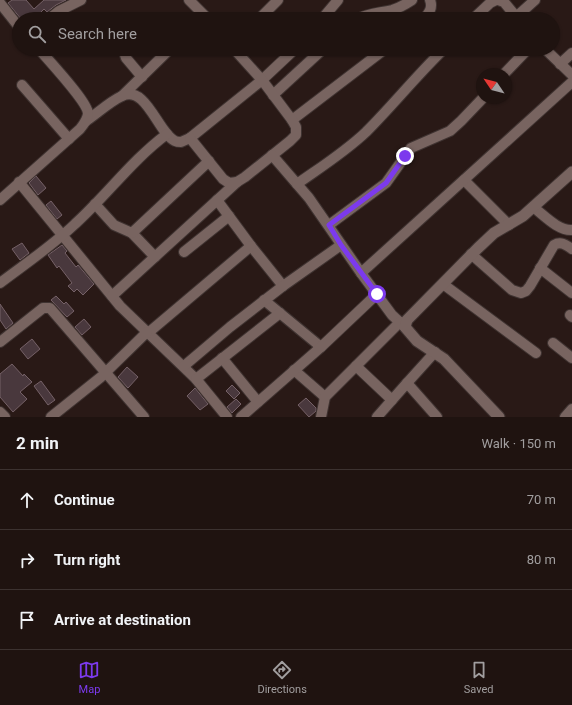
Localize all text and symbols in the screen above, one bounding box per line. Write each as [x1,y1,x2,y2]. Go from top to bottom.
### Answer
search box [12,12,560,56]
icon: search [26,23,48,45]
text: Search here [58,25,137,43]
north arrow [476,68,512,104]
route end [396,147,414,165]
route start [368,285,386,303]
text: 2 min [16,433,59,453]
text: Walk · 150 m [481,436,556,451]
icon: ahead [16,489,38,511]
text: Continue [54,491,115,509]
text: 70 m [527,492,556,507]
icon: right [16,549,38,571]
text: Turn right [54,551,120,569]
text: 80 m [527,552,556,567]
icon: arrive [16,609,38,631]
text: Arrive at destination [54,611,191,629]
tab: Map [78,659,100,696]
tab: Directions [257,659,307,696]
tab: Saved [464,659,494,696]

